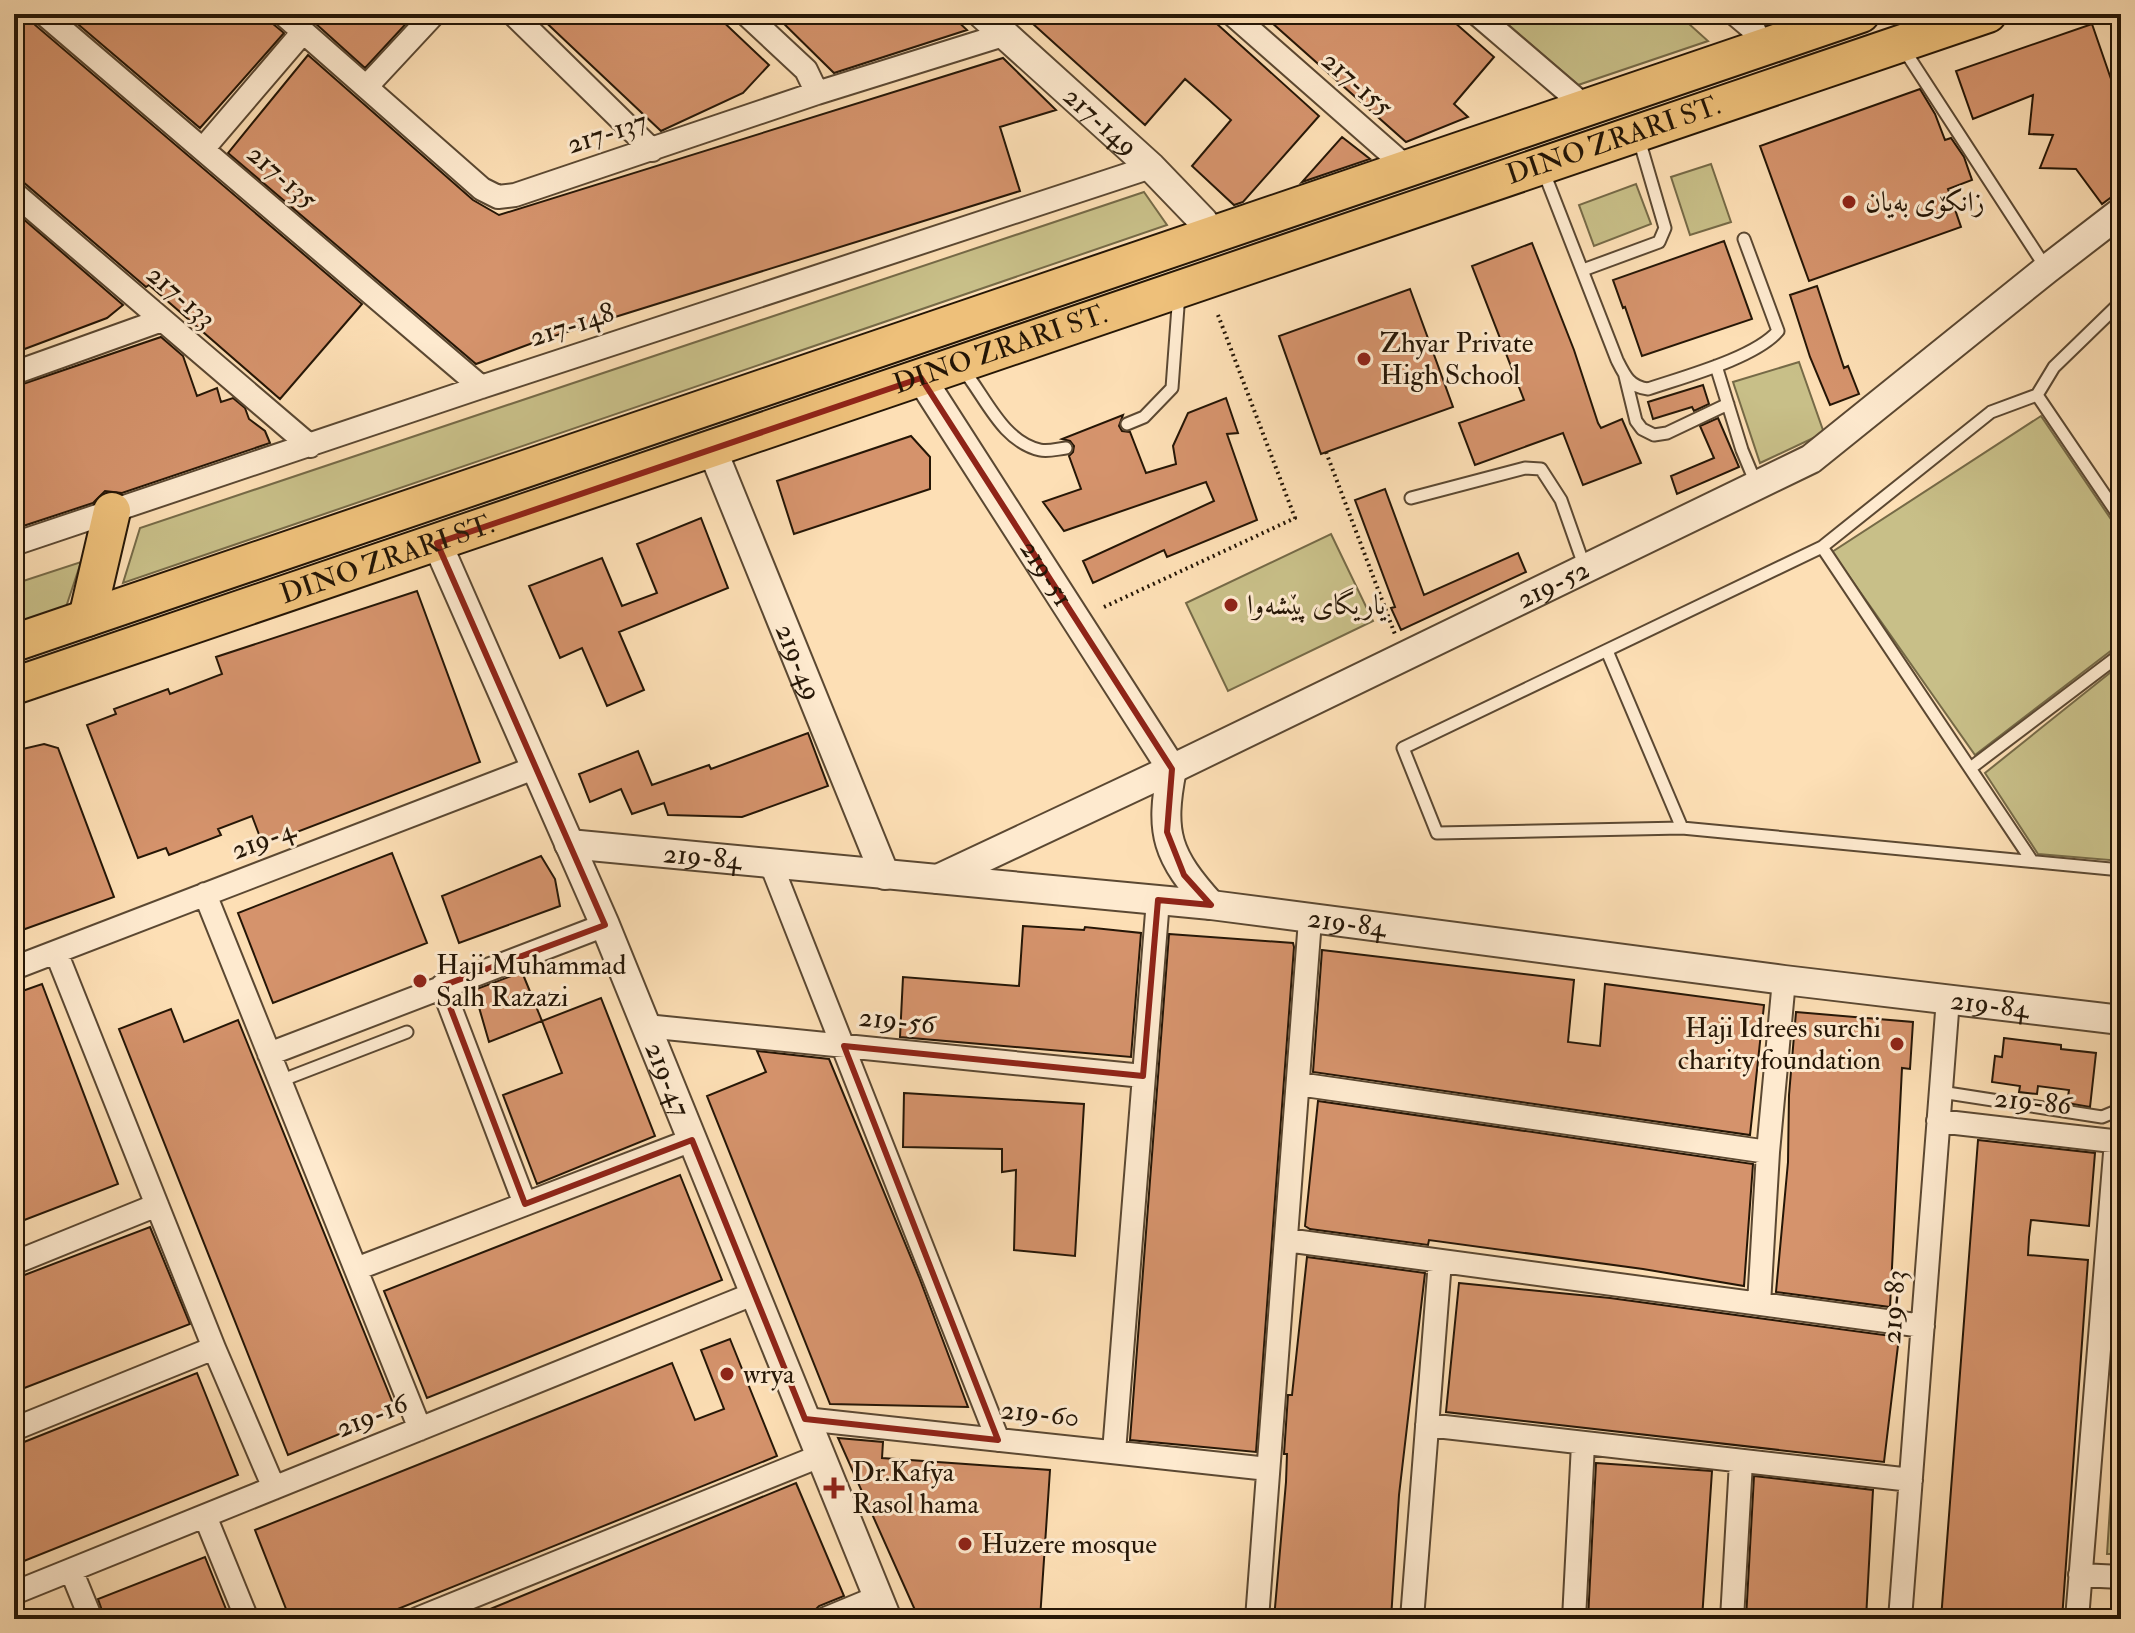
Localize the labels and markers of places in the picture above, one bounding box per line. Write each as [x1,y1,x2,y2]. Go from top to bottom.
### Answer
place label: زانکۆی بەیان [1865,185,1985,220]
marker: زانکۆی بەیان [1840,193,1858,211]
place label: Zhyar Private High School [1380,326,1534,393]
marker: Zhyar Private High School [1355,350,1373,368]
place label: یاریگای پێشەوا [1247,587,1387,623]
marker: یاریگای پێشەوا [1222,596,1240,614]
place label: Haji Muhammad Salh Razazi [436,948,627,1015]
marker: Haji Muhammad Salh Razazi [411,972,429,990]
place label: Haji Idrees surchi charity foundation [1678,1011,1881,1078]
marker: Haji Idrees surchi charity foundation [1888,1035,1906,1053]
place label: wrya [743,1357,795,1392]
marker: wrya [718,1365,736,1383]
place label: Dr.Kafya Rasol hama [852,1455,979,1522]
marker: Dr.Kafya Rasol hama [823,1477,845,1499]
place label: Huzere mosque [981,1527,1157,1562]
marker: Huzere mosque [956,1535,974,1553]

